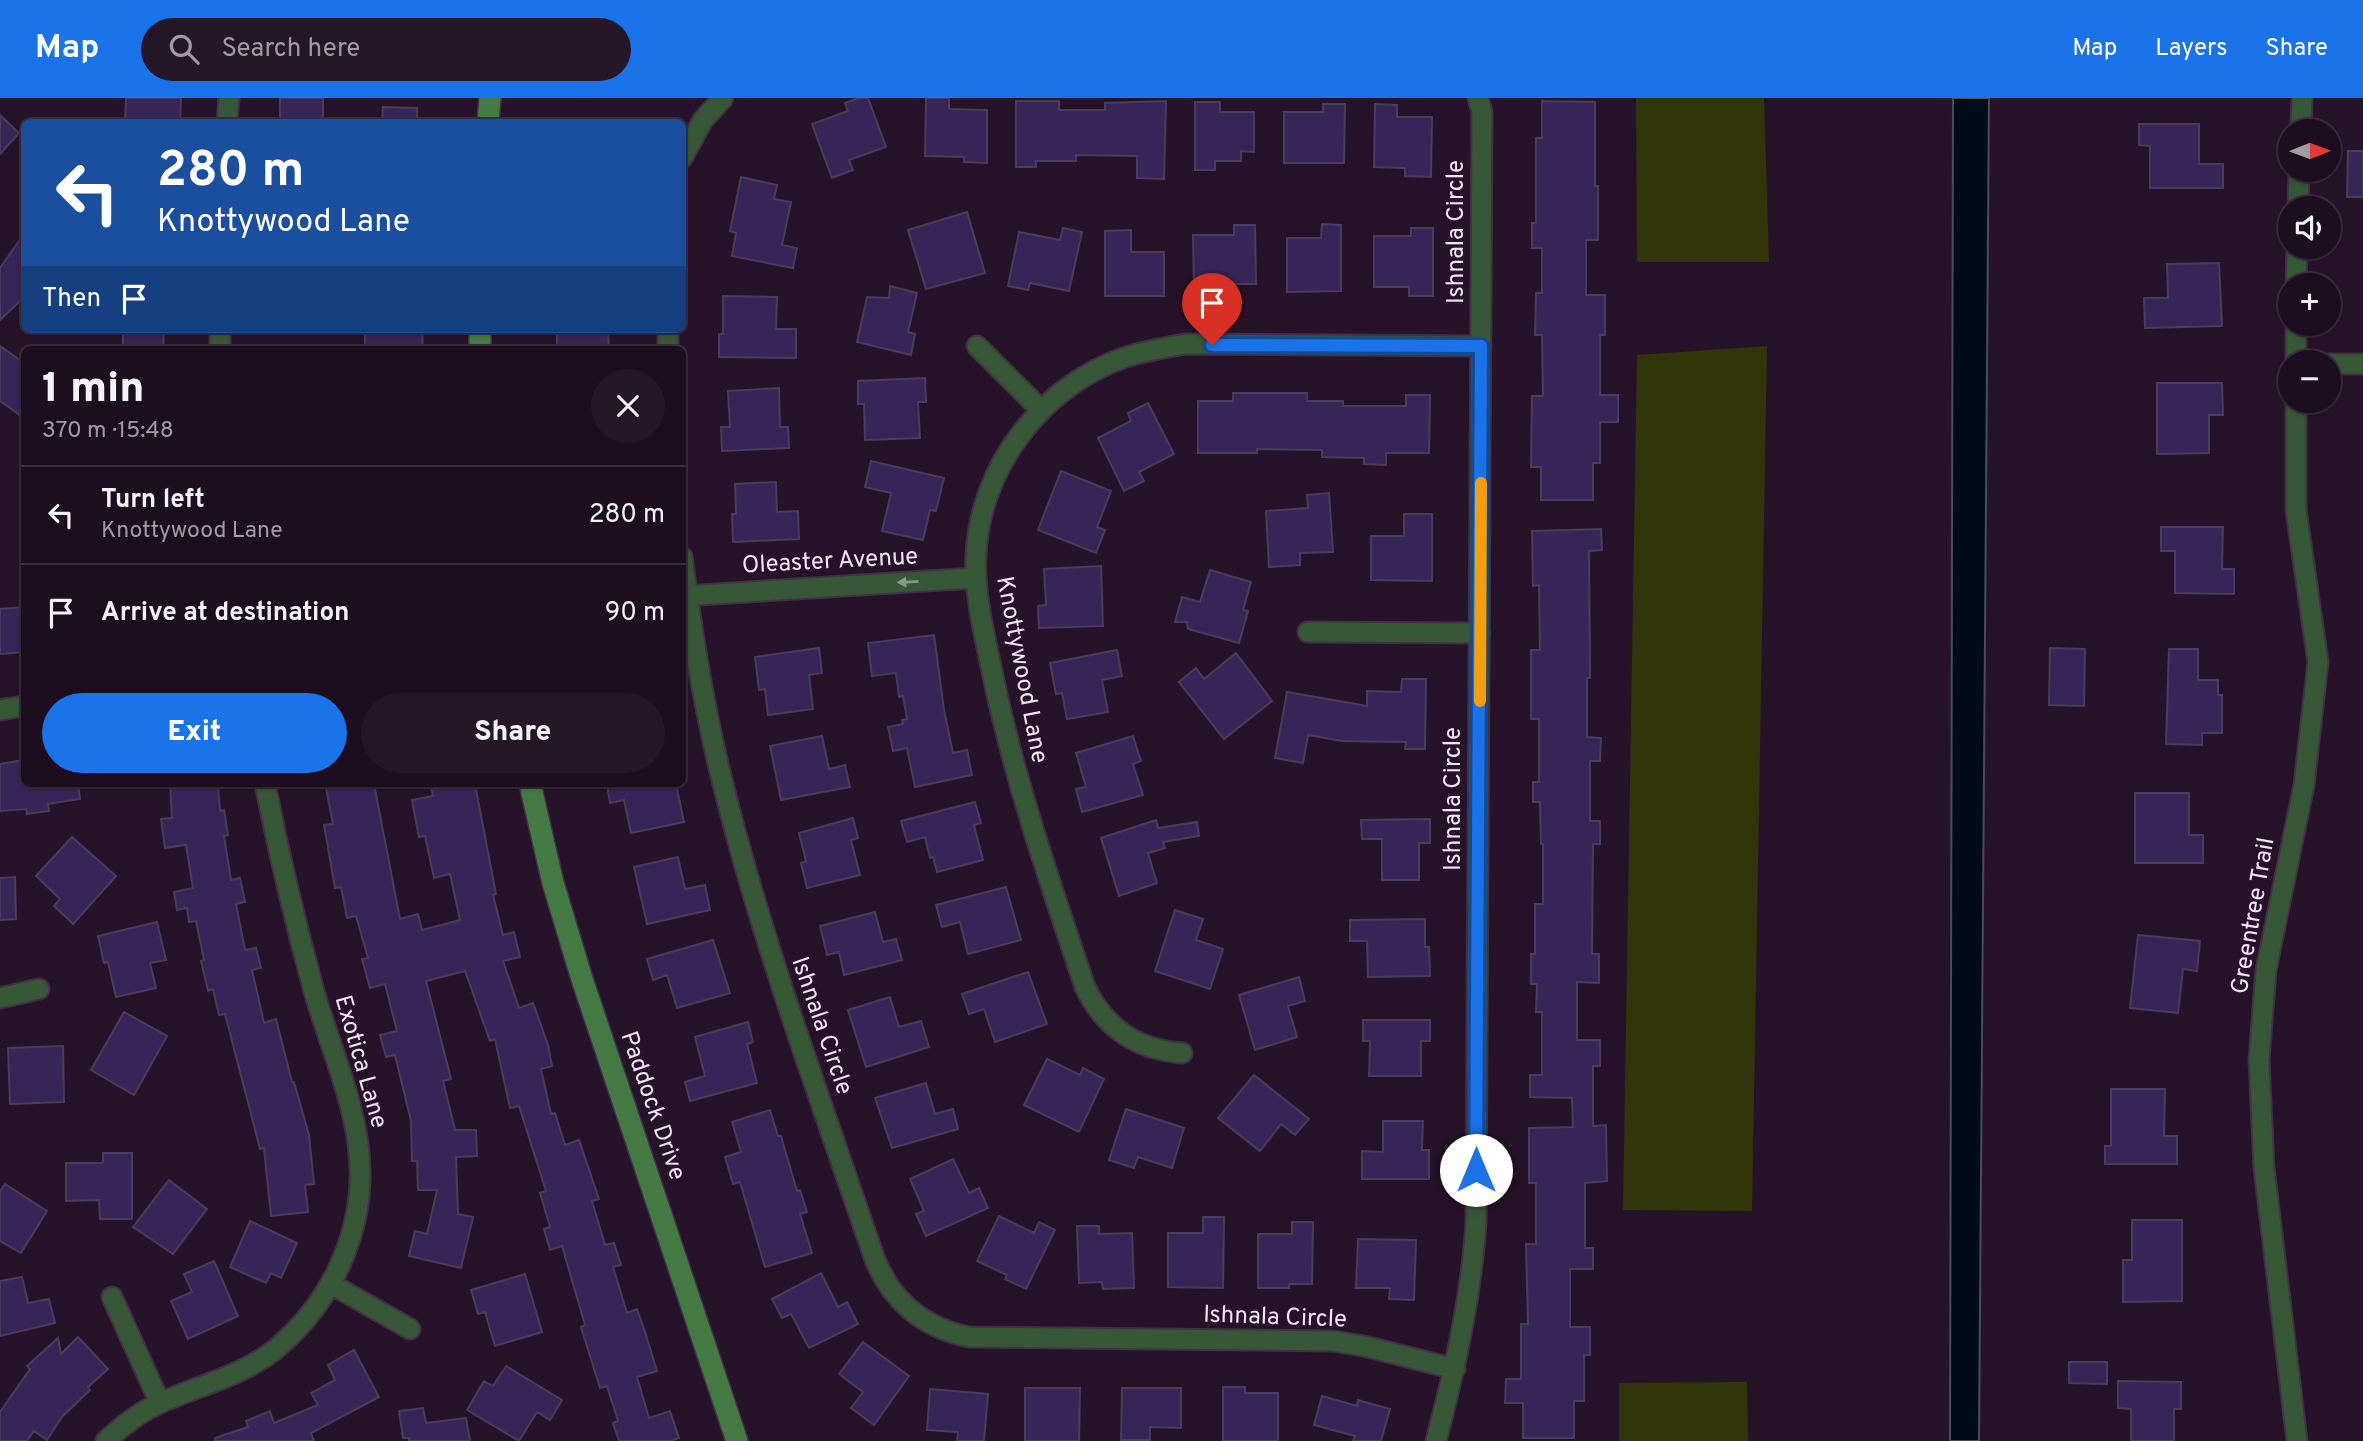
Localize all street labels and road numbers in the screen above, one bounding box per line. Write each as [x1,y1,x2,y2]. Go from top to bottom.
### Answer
street label: Ishnala Circle [1442,160,1472,304]
street label: Oleaster Avenue [741,542,919,582]
street label: Knottywood Lane [988,574,1054,766]
street label: Ishnala Circle [1439,727,1469,871]
street label: Greentree Trail [2225,835,2283,997]
street label: Ishnala Circle [783,953,859,1099]
street label: Exotica Lane [327,992,393,1132]
street label: Paddock Drive [612,1028,692,1184]
street label: Ishnala Circle [1203,1301,1347,1335]

